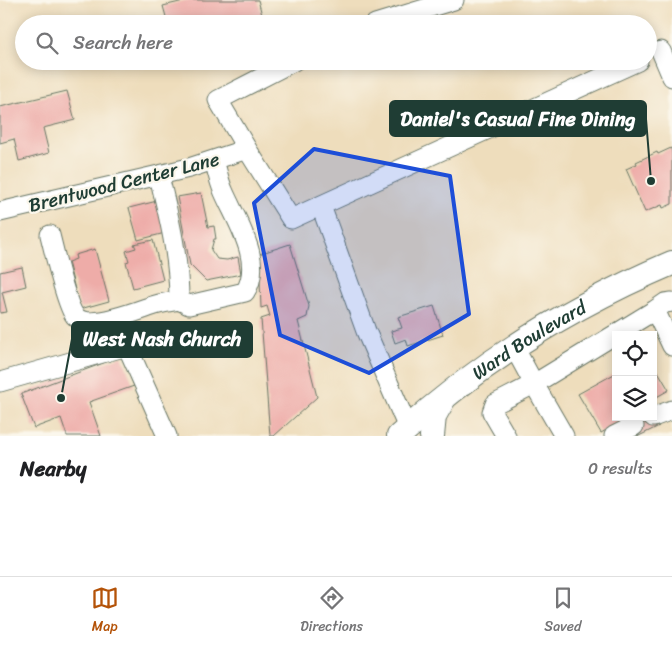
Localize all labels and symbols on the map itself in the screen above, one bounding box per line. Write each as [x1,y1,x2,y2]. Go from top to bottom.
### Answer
callout: Daniel's Casual Fine Dining [390,101,646,136]
text: Daniel's Casual Fine Dining [400,102,636,137]
street label: Brentwood Center Lane [25,142,223,222]
street label: Ward Boulevard [464,290,594,388]
callout: West Nash Church [72,322,252,357]
text: West Nash Church [83,322,242,357]

